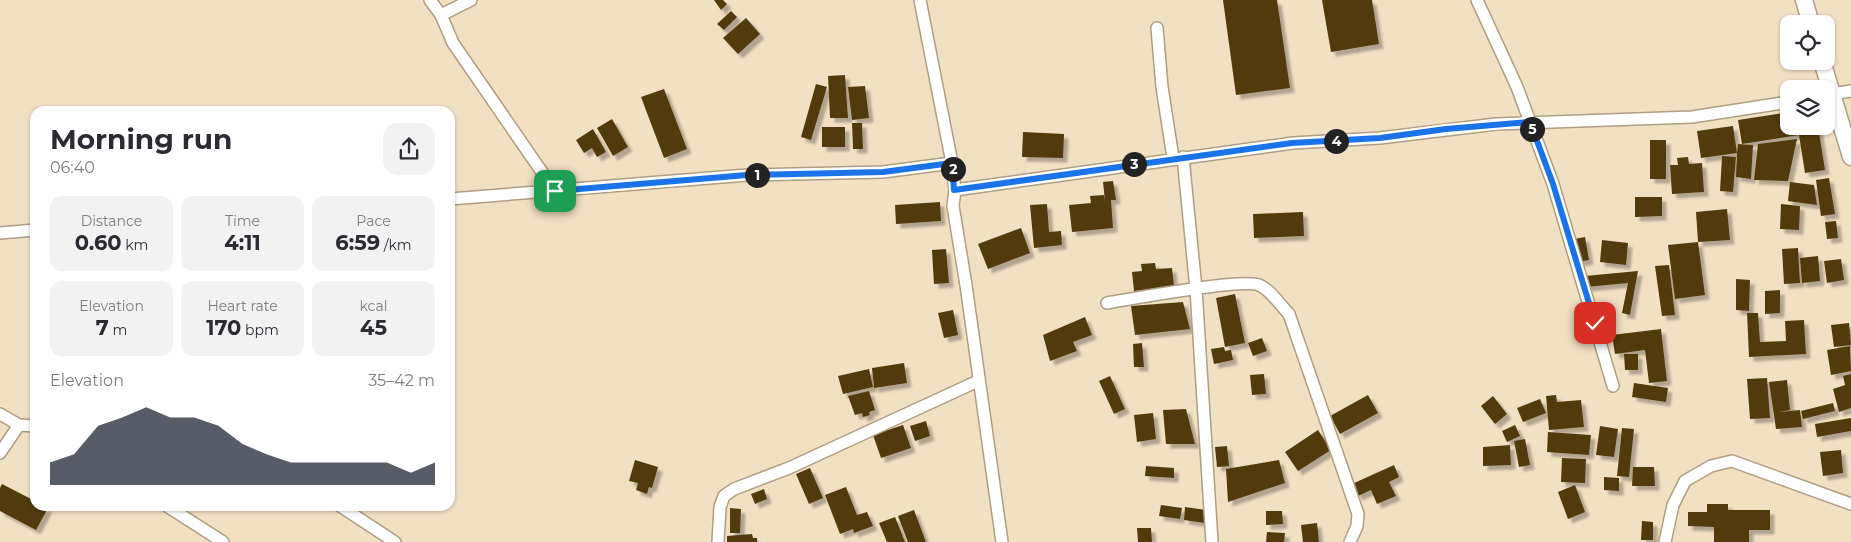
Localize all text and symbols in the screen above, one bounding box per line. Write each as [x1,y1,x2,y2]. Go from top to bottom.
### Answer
map controls [1780,15,1835,135]
button: locate [1780,15,1835,70]
button: layers [1780,80,1835,135]
pin: 5 [1520,116,1544,142]
text: 5 [1528,120,1537,138]
text: Morning run [50,122,232,156]
button: share [383,123,435,175]
pin: 4 [1324,128,1348,154]
text: 4 [1332,132,1341,150]
pin: 3 [1122,152,1146,176]
text: 3 [1130,155,1139,173]
pin: 2 [940,156,966,182]
text: 06:40 [50,158,95,177]
text: 2 [949,160,958,178]
pin: 1 [744,162,770,188]
text: 1 [755,166,760,184]
pin [534,170,576,212]
icon: arrive [541,177,569,205]
text: Distance [81,212,142,230]
text: Time [225,212,260,230]
text: Pace [356,212,391,230]
text: 0.60 [75,230,122,255]
text: 4:11 [224,230,261,255]
text: 6:59 [335,230,380,255]
text: km [122,236,148,254]
text: /km [380,236,412,254]
text: Elevation [79,297,144,315]
text: Heart rate [207,297,278,315]
text: kcal [360,297,387,315]
pin [1574,302,1616,344]
icon: check [1581,309,1609,337]
text: 7 [96,315,109,340]
text: 170 [206,315,241,340]
text: 45 [360,315,387,340]
text: m [109,321,127,339]
text: bpm [241,321,279,339]
text: Elevation [50,371,124,390]
text: 35–42 m [368,371,435,390]

